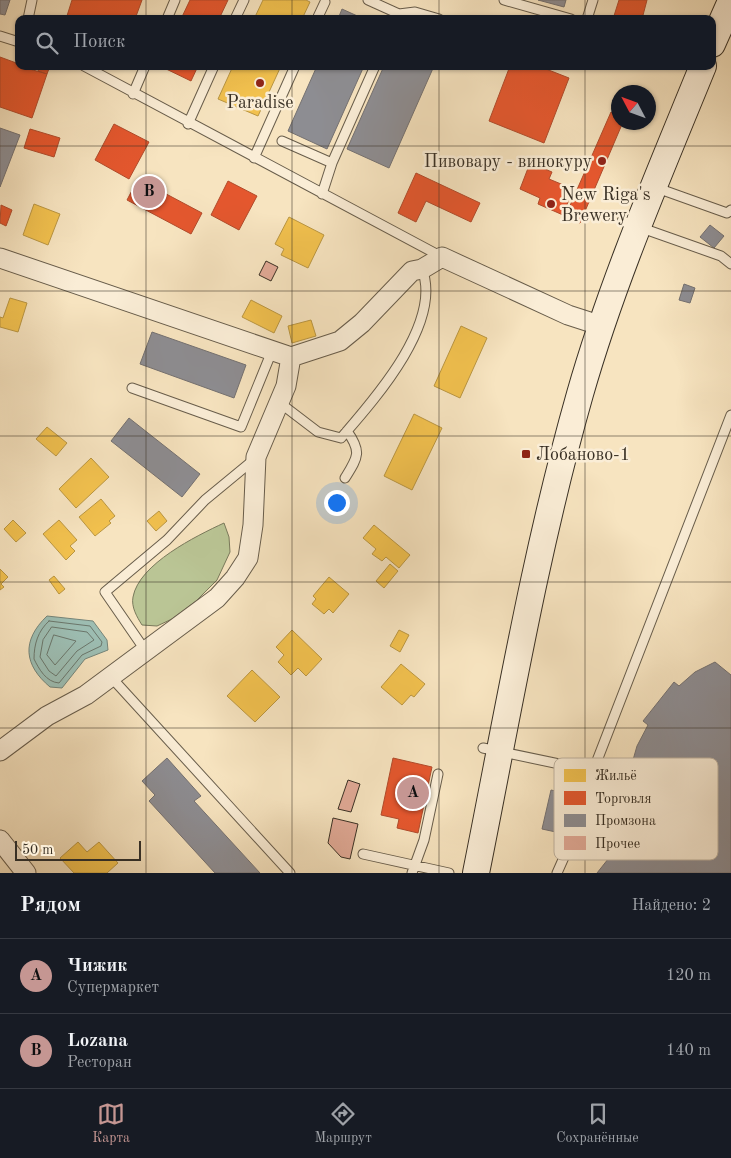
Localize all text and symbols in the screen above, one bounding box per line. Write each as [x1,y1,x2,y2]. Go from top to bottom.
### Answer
search box [15,15,716,70]
icon: search [33,29,61,57]
text: Поиск [73,33,125,52]
marker: Paradise [254,77,266,89]
north arrow [611,85,656,130]
place label: Paradise [227,94,293,112]
place label: Пивовару - винокуру [424,153,592,171]
marker: Пивовару - винокуру [596,155,608,167]
pin: B [133,173,165,211]
place label: New Riga's Brewery [561,186,651,225]
marker: New Riga's Brewery [545,198,557,210]
place label: Лобаново-1 [536,446,630,464]
marker: Лобаново-1 [520,448,532,460]
your location [324,490,350,516]
legend [554,758,718,860]
text: Жильё [595,769,637,783]
pin: A [397,774,429,812]
text: Торговля [595,792,652,806]
text: Промзона [595,814,656,828]
text: Прочее [595,837,640,851]
scale bar [15,838,141,861]
text: 50 m [22,843,53,857]
text: Рядом [20,895,81,916]
text: Найдено: 2 [632,898,711,914]
text: Чижик [67,957,127,976]
text: A [30,968,42,984]
text: 120 m [666,968,711,984]
text: Супермаркет [67,980,159,996]
text: Lozana [67,1032,128,1051]
text: B [30,1043,42,1059]
text: 140 m [666,1043,711,1059]
text: Ресторан [67,1055,132,1071]
tab: Карта [92,1100,130,1147]
tab: Маршрут [314,1100,372,1147]
tab: Сохранённые [556,1100,639,1147]

